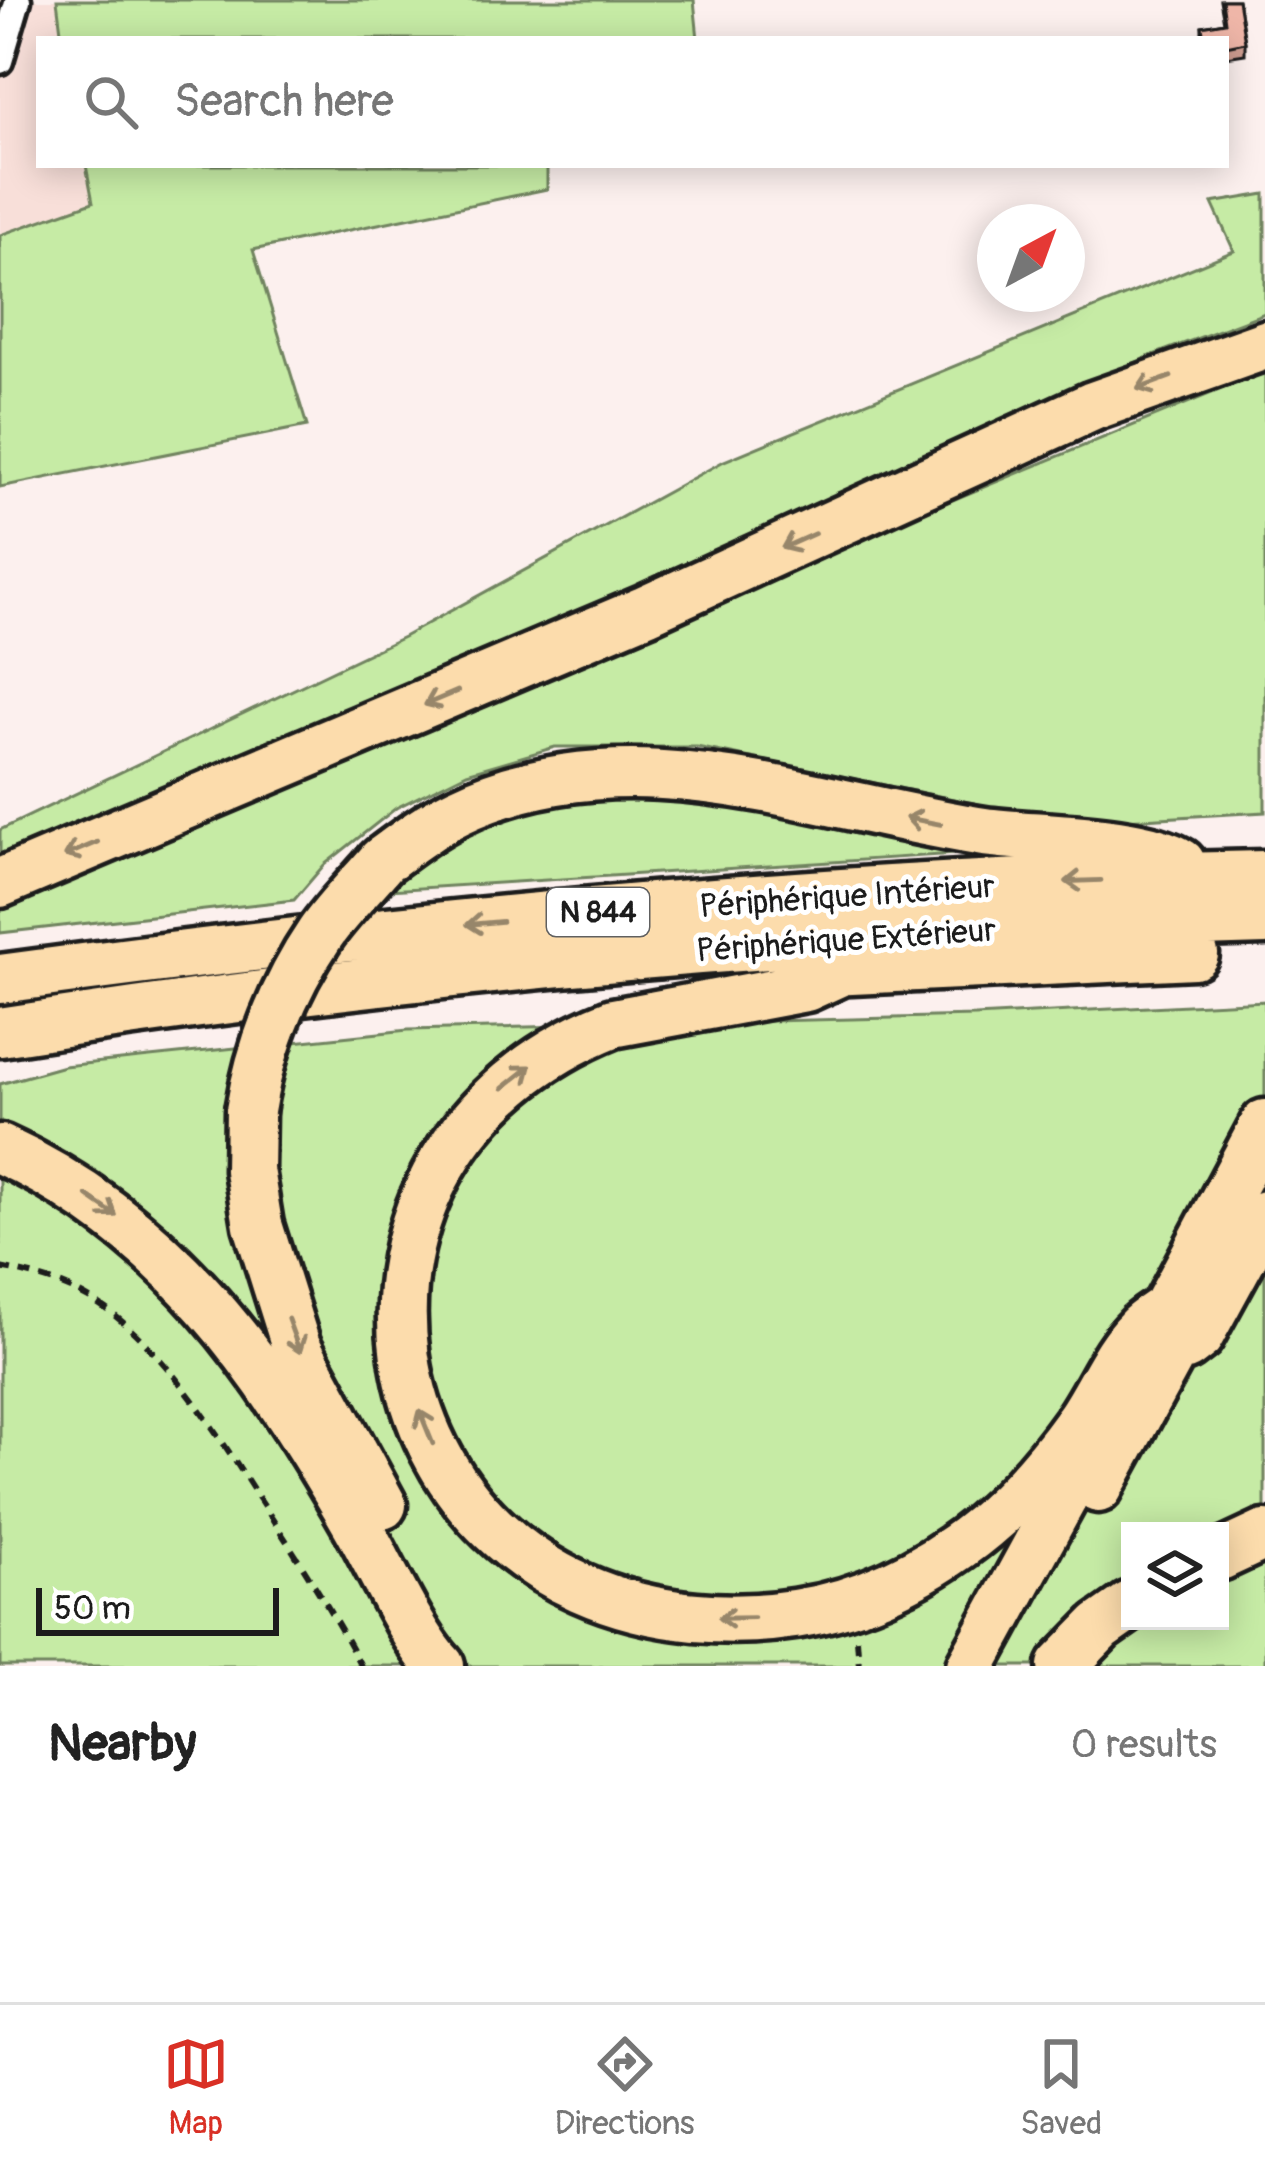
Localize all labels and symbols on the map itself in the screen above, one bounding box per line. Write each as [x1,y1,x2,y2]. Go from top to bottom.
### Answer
north arrow [977,204,1085,312]
one-way arrow [1137,374,1174,396]
one-way arrow [781,532,817,554]
one-way arrow [423,688,459,710]
one-way arrow [905,809,944,831]
one-way arrow [64,840,101,861]
street label: Périphérique Intérieur [698,866,996,927]
one-way arrow [1064,870,1103,893]
road number: N 844 [547,888,649,936]
street label: Périphérique Extérieur [695,910,998,971]
one-way arrow [465,912,504,935]
one-way arrow [501,1064,533,1091]
one-way arrow [85,1193,118,1218]
one-way arrow [285,1317,306,1354]
one-way arrow [414,1409,435,1446]
scale bar [36,1582,279,1635]
one-way arrow [717,1607,756,1630]

